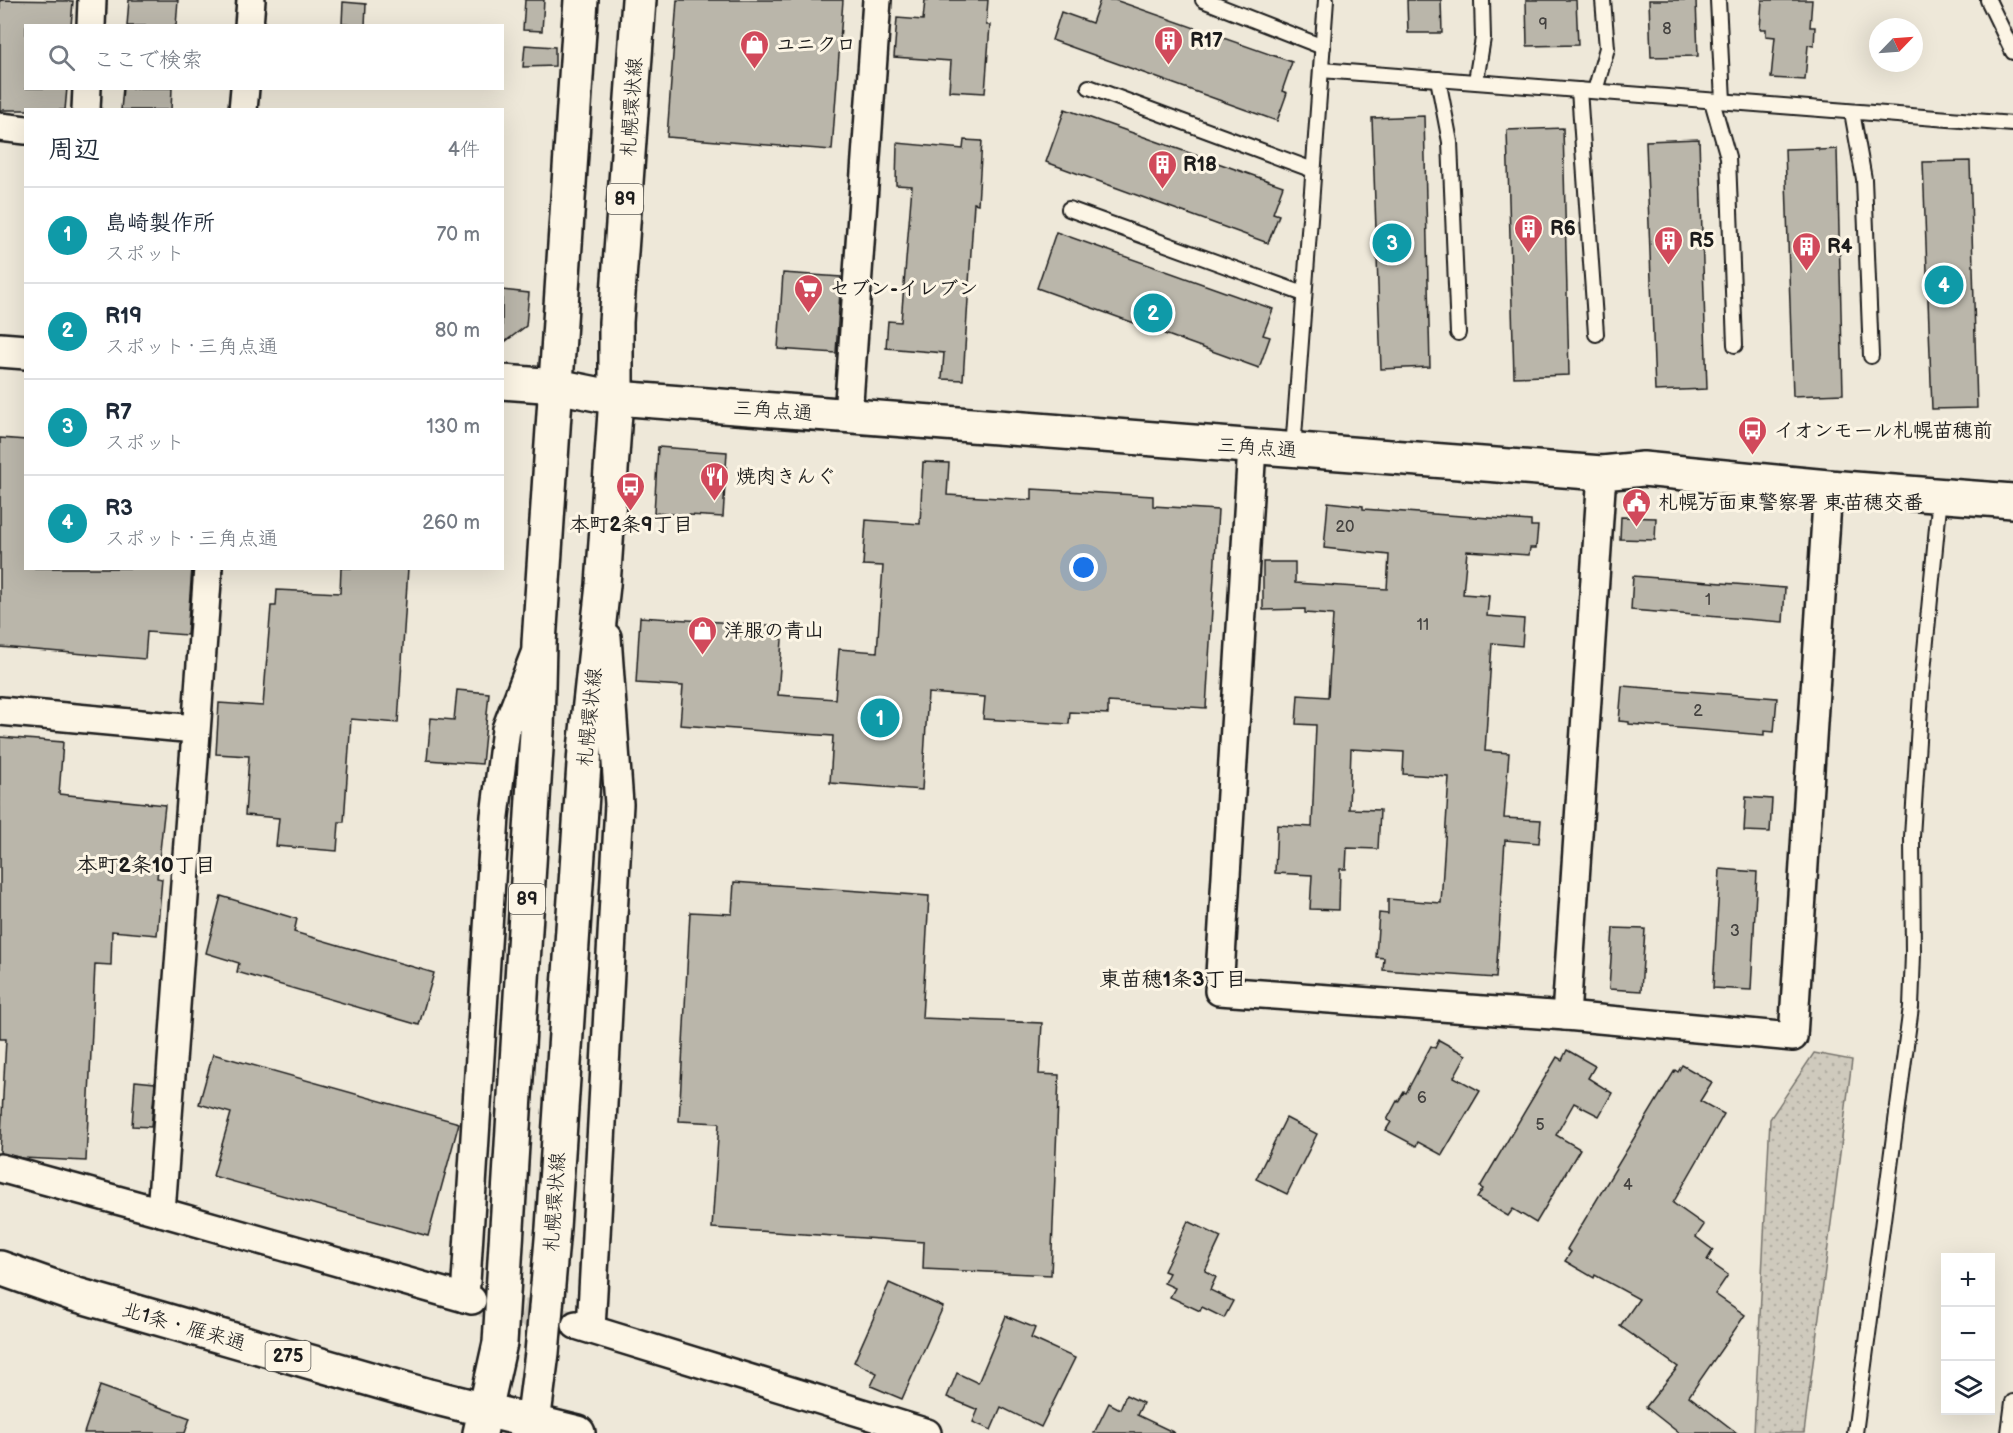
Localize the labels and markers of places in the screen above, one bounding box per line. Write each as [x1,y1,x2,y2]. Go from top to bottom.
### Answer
building icon: R17 [1153,24,1185,66]
shop icon: ユニクロ [739,28,771,70]
place label: R17 [1190,29,1223,53]
place label: ユニクロ [776,33,856,57]
building icon: R18 [1146,148,1178,190]
place label: R18 [1183,153,1217,177]
building icon: R6 [1513,212,1545,254]
place label: R6 [1550,217,1576,241]
pin: 3 [1372,220,1412,266]
building icon: R5 [1652,224,1684,266]
place label: R5 [1689,229,1715,253]
building icon: R4 [1790,230,1822,272]
place label: R4 [1827,235,1853,259]
pin: 4 [1924,262,1964,308]
supermarket icon: セブン-イレブン [793,272,825,314]
place label: セブン-イレブン [830,277,978,301]
pin: 2 [1134,290,1172,336]
bus stop icon: イオンモール札幌苗穂前 [1737,414,1769,456]
place label: イオンモール札幌苗穂前 [1774,419,1993,443]
restaurant icon: 焼肉きんぐ [699,460,731,502]
place label: 焼肉きんぐ [736,465,836,489]
bus stop icon: 本町2条9丁目 [615,470,647,512]
public building icon: 札幌方面東警察署 東苗穂交番 [1621,486,1653,528]
place label: 札幌方面東警察署 東苗穂交番 [1658,491,1923,515]
place label: 本町2条9丁目 [569,513,693,537]
shop icon: 洋服の青山 [687,614,719,656]
place label: 洋服の青山 [724,619,824,643]
pin: 1 [860,696,900,740]

